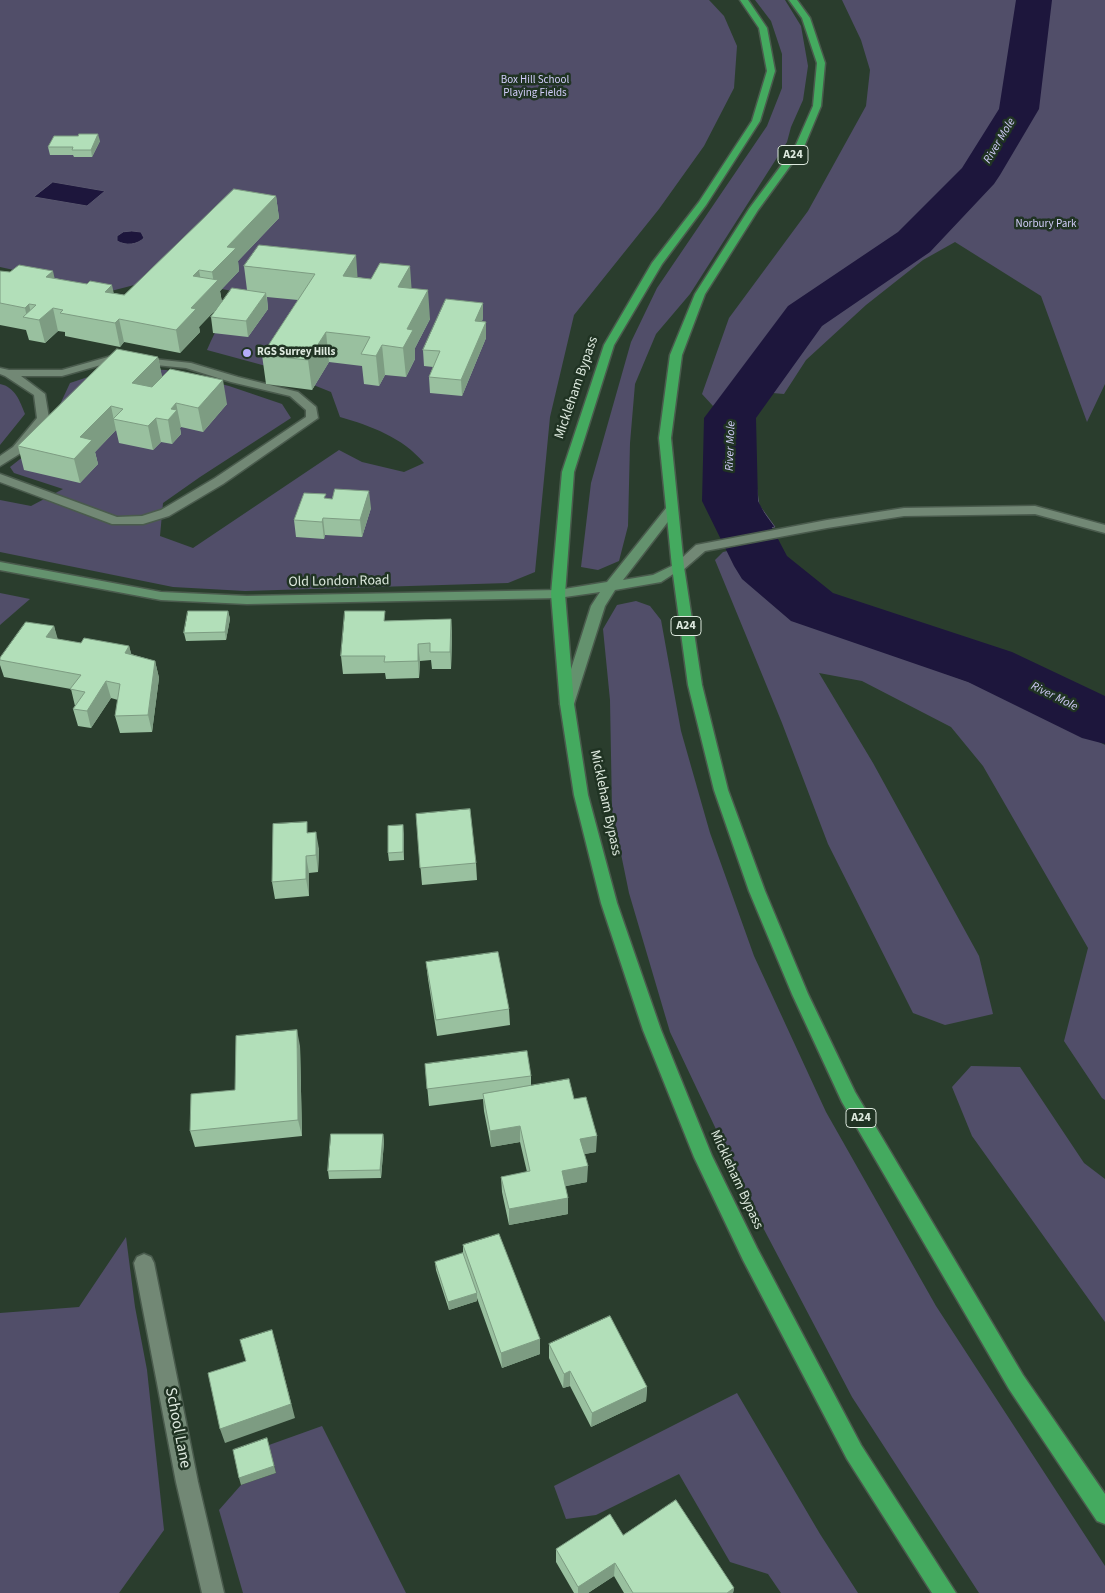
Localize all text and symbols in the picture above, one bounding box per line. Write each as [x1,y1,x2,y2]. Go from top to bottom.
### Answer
park label: Box Hill School Playing Fields [501,74,569,100]
water label: River Mole [981,116,1019,166]
road number: A24 [778,146,808,164]
park label: Norbury Park [1016,218,1076,232]
street label: Mickleham Bypass [552,334,602,442]
place label: RGS Surrey Hills [257,346,335,360]
marker: RGS Surrey Hills [241,347,253,359]
water label: River Mole [723,421,739,471]
street label: Old London Road [288,573,390,591]
road number: A24 [671,616,701,636]
water label: River Mole [1028,679,1080,715]
street label: Mickleham Bypass [586,749,624,857]
road number: A24 [846,1108,876,1128]
street label: Mickleham Bypass [706,1128,766,1232]
street label: School Lane [160,1386,194,1470]

